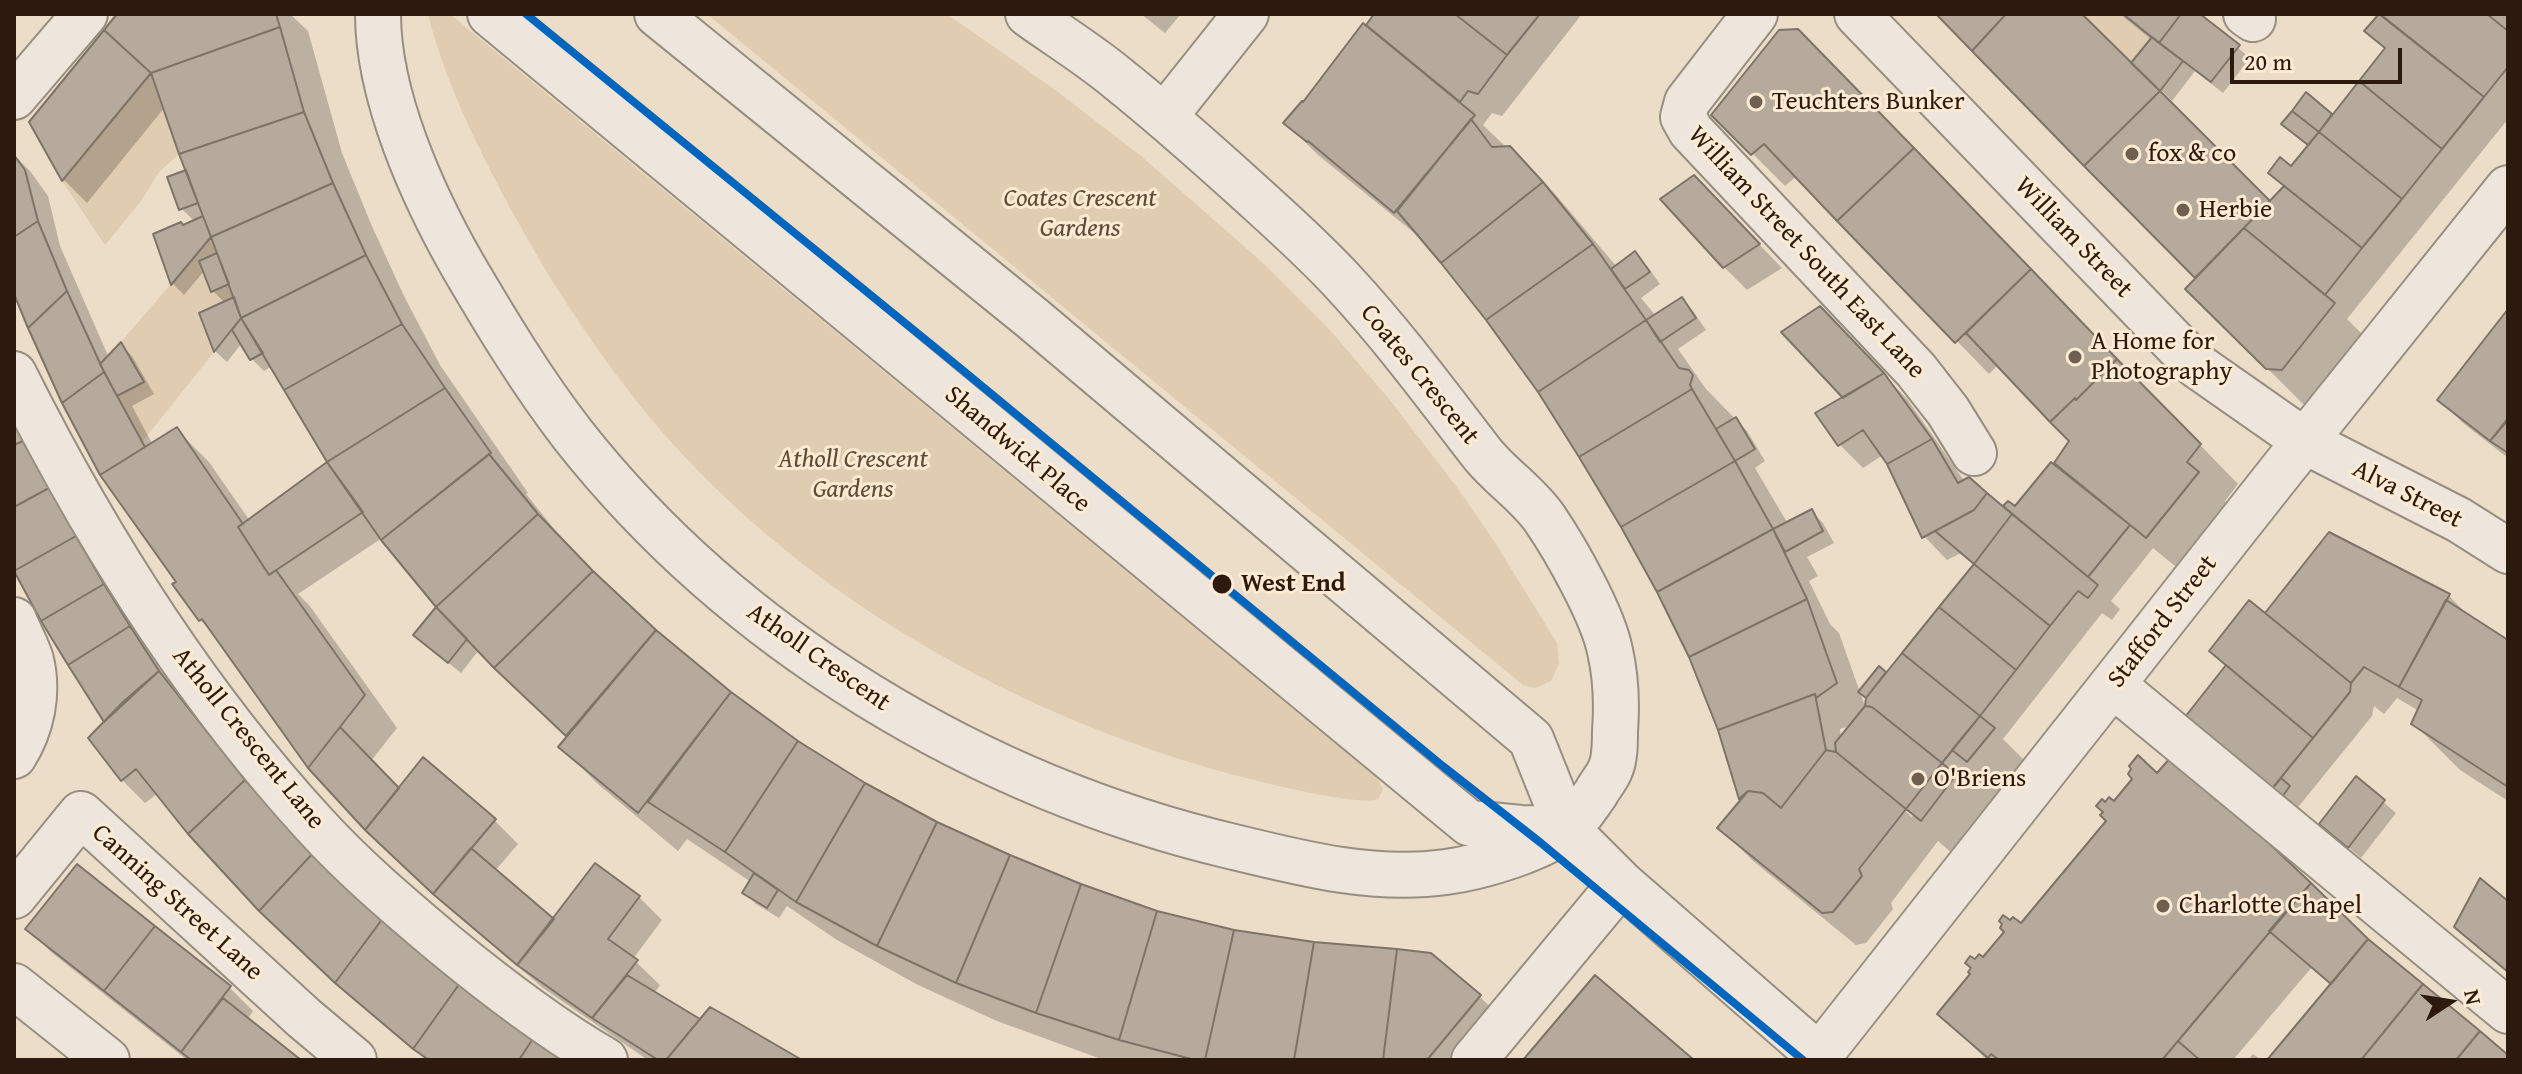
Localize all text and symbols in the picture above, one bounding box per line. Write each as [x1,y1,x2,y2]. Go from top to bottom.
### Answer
scale bar [2234,32,2406,82]
text: 20 m [2244,44,2292,79]
place label: Teuchters Bunker [1772,86,1965,118]
marker: Teuchters Bunker [1747,93,1765,111]
street label: William Street South East Lane [1681,120,1931,386]
place label: fox & co [2148,138,2236,170]
marker: fox & co [2123,145,2141,163]
street label: William Street [2007,171,2139,305]
park label: Coates Crescent Gardens [1003,183,1157,244]
place label: Herbie [2199,194,2272,226]
marker: Herbie [2174,201,2192,219]
street label: Coates Crescent [1353,299,1485,451]
place label: A Home for Photography [2091,326,2233,388]
marker: A Home for Photography [2066,348,2084,366]
street label: Shandwick Place [938,380,1096,520]
park label: Atholl Crescent Gardens [778,444,928,506]
street label: Alva Street [2347,454,2467,536]
street label: Stafford Street [2101,549,2225,695]
place label: West End [1241,568,1346,600]
marker: West End [1210,572,1234,596]
street label: Atholl Crescent [740,597,896,719]
street label: Atholl Crescent Lane [165,642,331,836]
place label: O'Briens [1934,763,2026,795]
marker: O'Briens [1909,770,1927,788]
street label: Canning Street Lane [85,818,269,988]
place label: Charlotte Chapel [2179,890,2362,922]
marker: Charlotte Chapel [2154,897,2172,915]
north arrow [2410,962,2490,1042]
text: N [2456,986,2491,1008]

